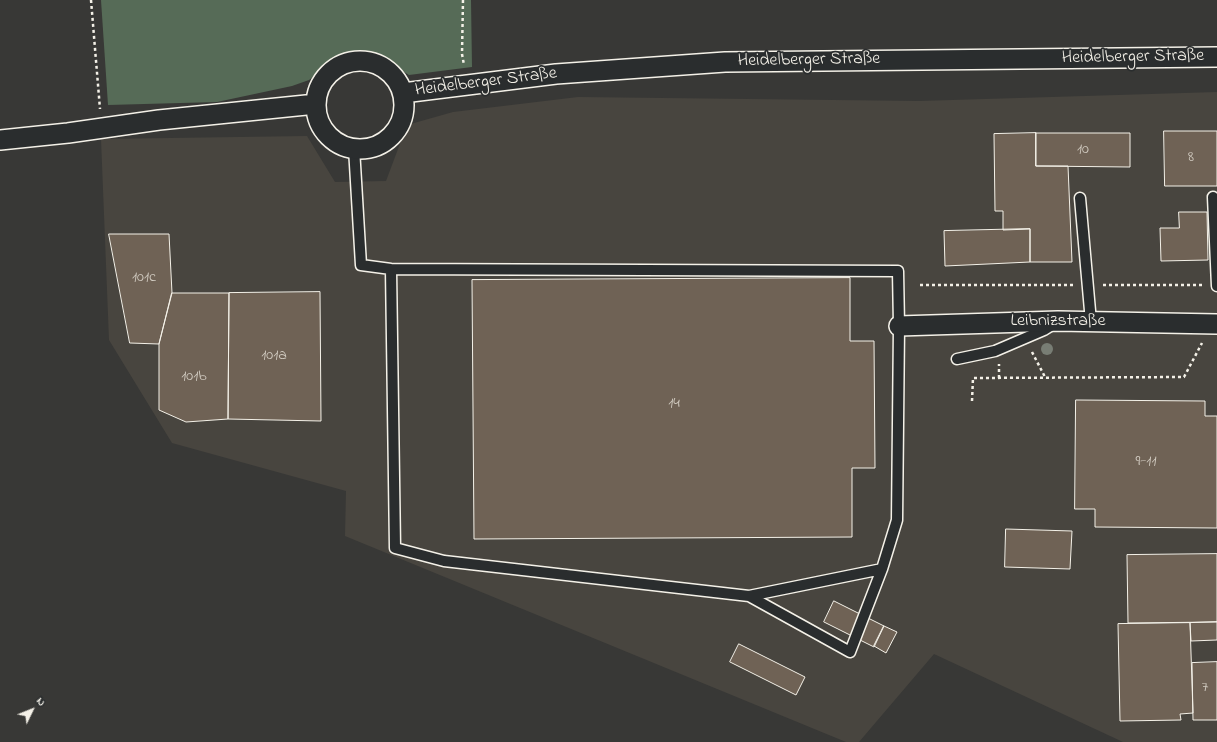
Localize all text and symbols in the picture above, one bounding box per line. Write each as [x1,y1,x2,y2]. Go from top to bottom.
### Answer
street label: Heidelberger Straße [1061,46,1205,70]
street label: Heidelberger Straße [737,49,881,73]
street label: Heidelberger Straße [414,64,558,102]
house number: 10 [1077,140,1089,160]
house number: 8 [1188,148,1194,168]
house number: 101c [132,268,156,288]
street label: Leibnizstraße [1010,311,1106,333]
house number: 101a [261,346,287,366]
house number: 101b [181,367,207,387]
house number: 14 [668,394,680,414]
house number: 9-11 [1136,452,1156,472]
house number: 7 [1202,678,1208,698]
north arrow [12,690,52,730]
text: N [32,694,49,710]

